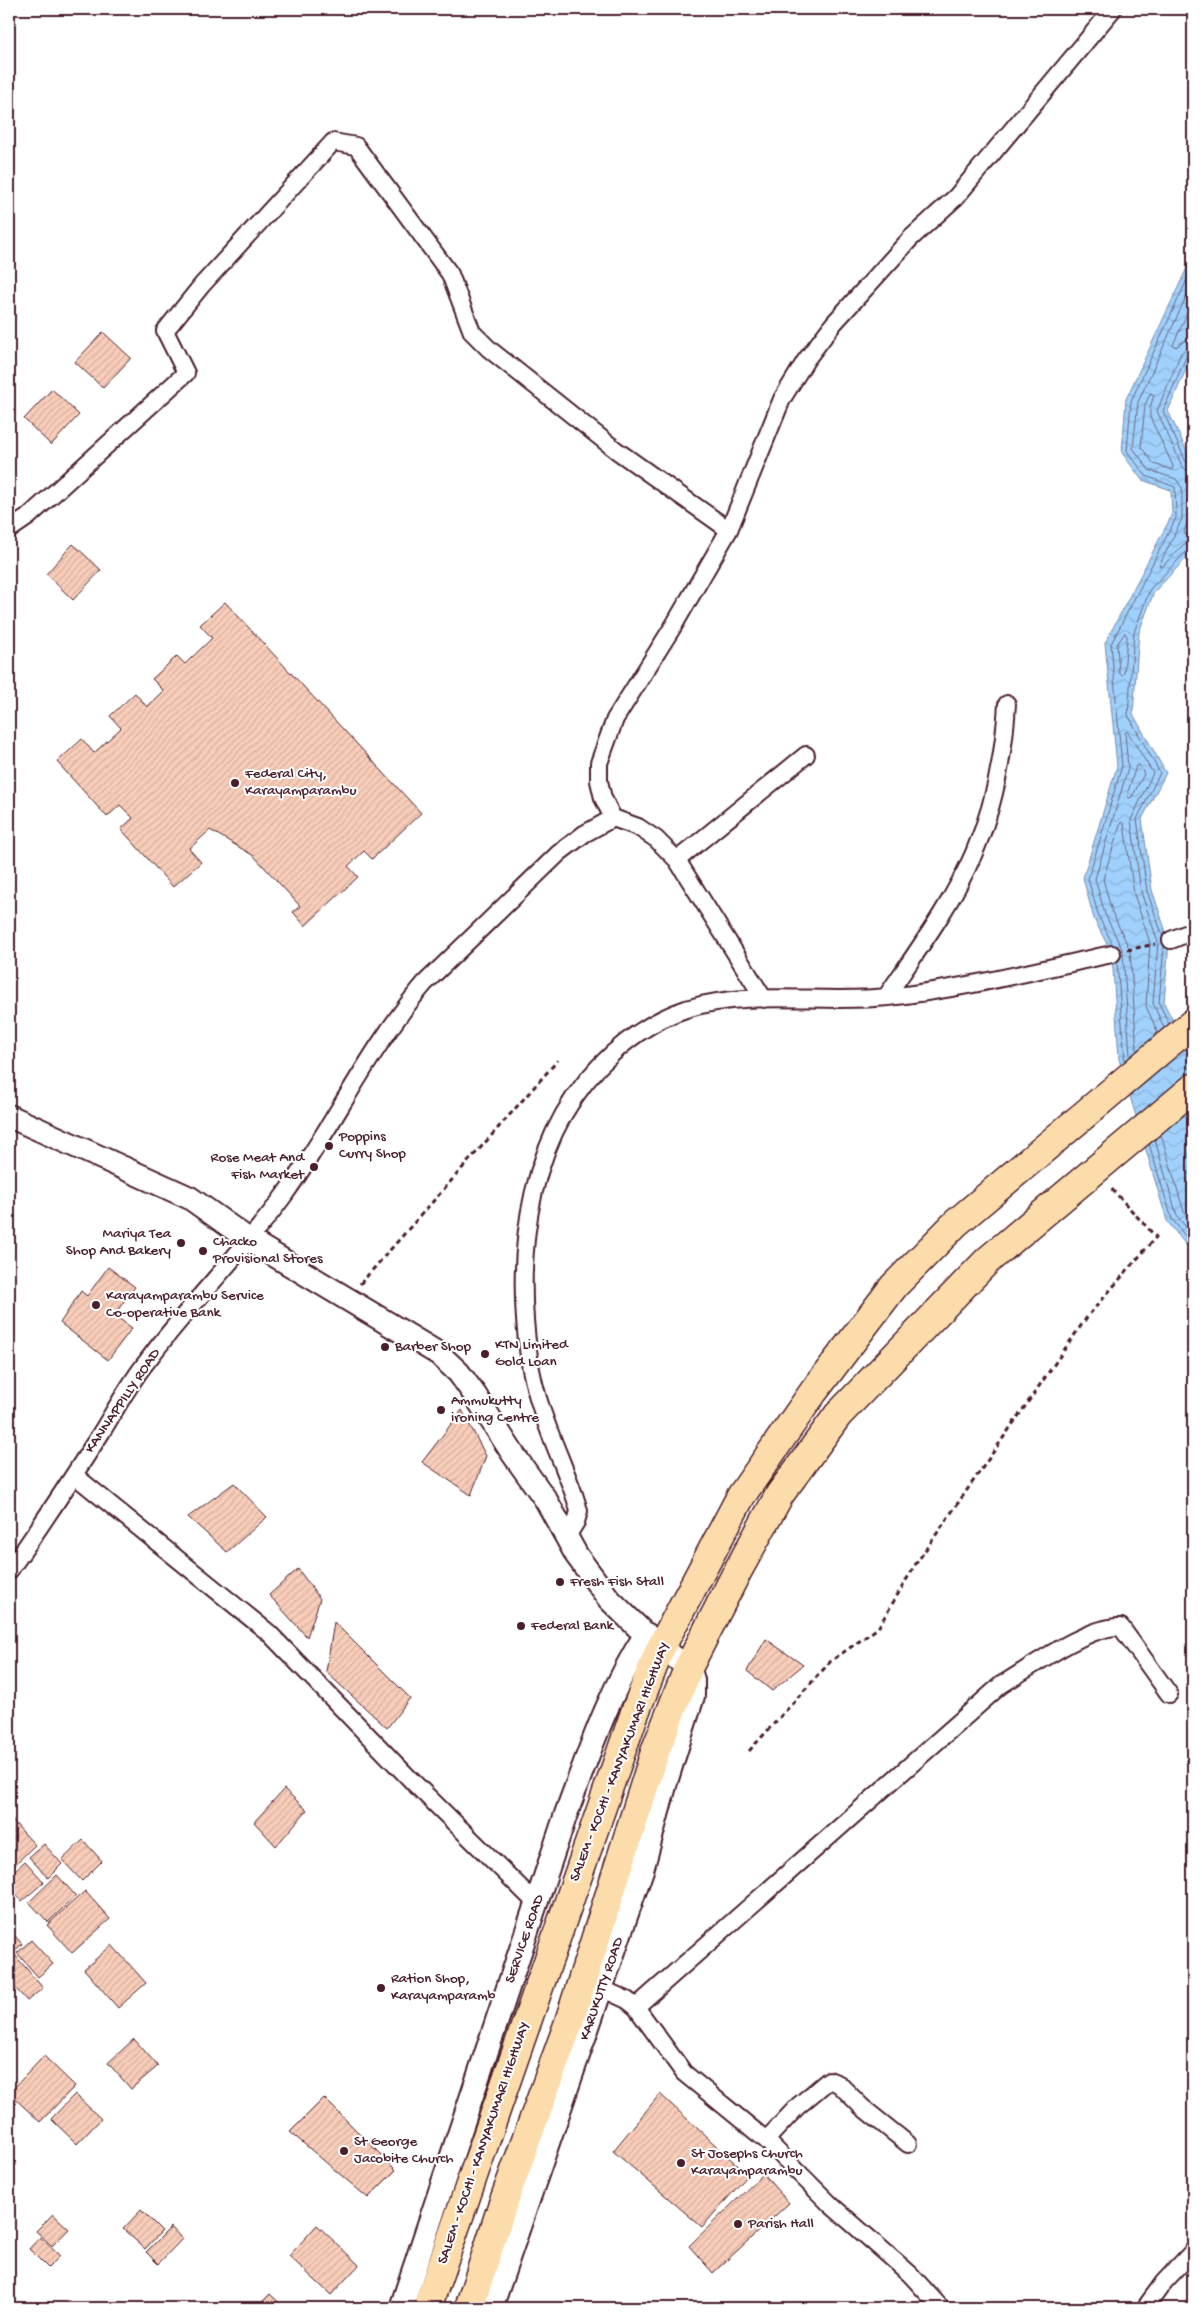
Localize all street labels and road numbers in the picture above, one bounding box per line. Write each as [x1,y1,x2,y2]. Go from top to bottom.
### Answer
street label: KANNAPPILLY ROAD [81,1345,165,1457]
street label: SALEM - KOCHI - KANYAKUMARI HIGHWAY [566,1640,674,1884]
street label: SERVICE ROAD [501,1892,549,1986]
street label: KARUKUTTY ROAD [576,1935,628,2043]
street label: SALEM - KOCHI - KANYAKUMARI HIGHWAY [434,2020,534,2266]

